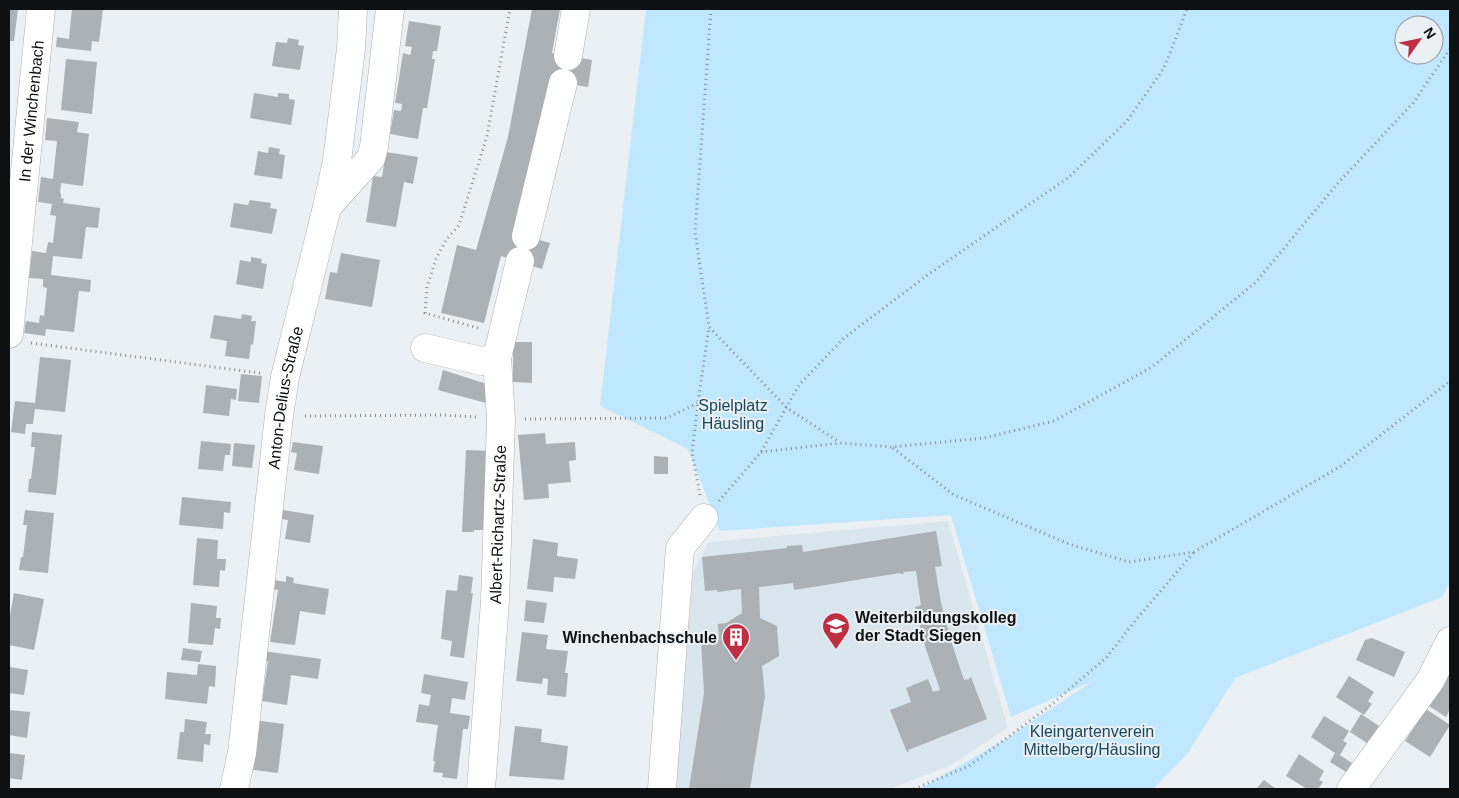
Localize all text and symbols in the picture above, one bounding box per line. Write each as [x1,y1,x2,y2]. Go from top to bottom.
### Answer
north arrow [1394,15,1444,65]
text: N [1420,24,1439,42]
street label: In der Winchenbach [16,39,47,183]
street label: Anton-Delius-Straße [265,324,306,470]
park label: Spielplatz Häusling [698,397,768,432]
street label: Albert-Richartz-Straße [487,445,509,604]
place label: Weiterbildungskolleg der Stadt Siegen [855,609,1017,644]
school or university icon: Weiterbildungskolleg der Stadt Siegen [821,611,851,650]
building icon: Winchenbachschule [721,622,751,661]
place label: Winchenbachschule [562,629,717,646]
park label: Kleingartenverein Mittelberg/Häusling [1024,723,1160,758]

